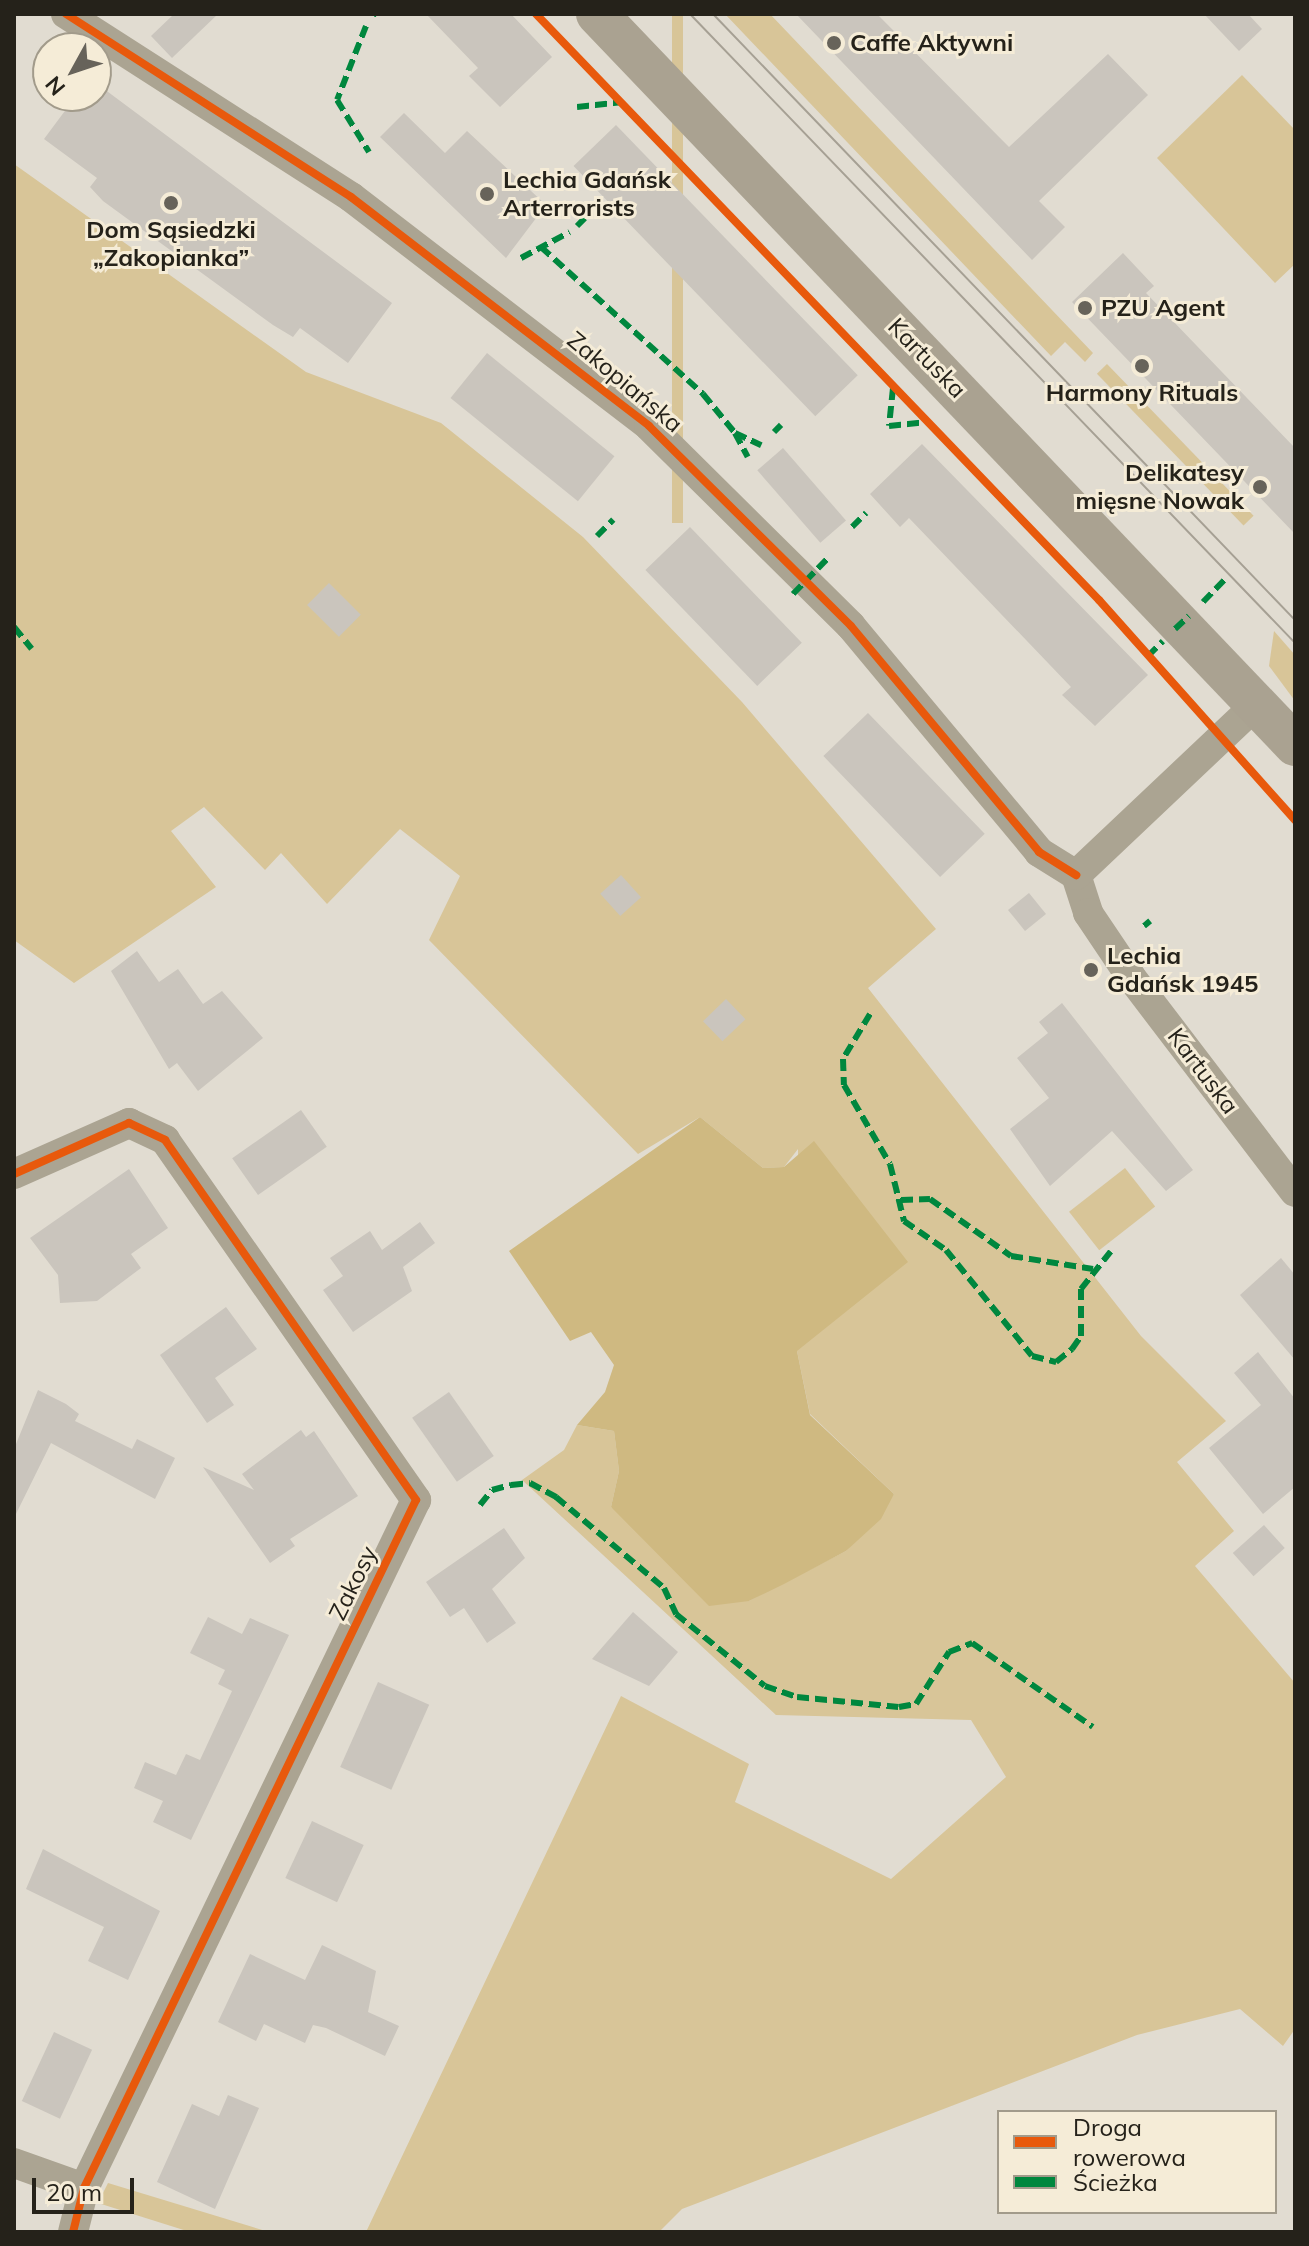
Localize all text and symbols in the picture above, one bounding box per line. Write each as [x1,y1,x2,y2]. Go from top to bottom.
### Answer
place label: Caffe Aktywni [850,29,1013,57]
north arrow [32,32,112,112]
marker: Caffe Aktywni [825,34,843,52]
text: N [39,71,71,102]
place label: Lechia Gdańsk Arterrorists [503,166,671,222]
marker: Lechia Gdańsk Arterrorists [478,185,496,203]
marker: Dom Sąsiedzki „Zakopianka” [162,194,180,212]
place label: Dom Sąsiedzki „Zakopianka” [86,216,256,272]
place label: PZU Agent [1101,294,1225,322]
marker: PZU Agent [1076,299,1094,317]
street label: Kartuska [882,312,972,404]
street label: Zakopiańska [562,326,688,438]
marker: Harmony Rituals [1133,357,1151,375]
place label: Harmony Rituals [1046,379,1238,407]
place label: Delikatesy mięsne Nowak [1076,459,1244,515]
marker: Delikatesy mięsne Nowak [1251,478,1269,496]
place label: Lechia Gdańsk 1945 [1107,942,1258,998]
marker: Lechia Gdańsk 1945 [1082,961,1100,979]
street label: Kartuska [1161,1023,1245,1119]
street label: Zakosy [323,1541,383,1625]
legend [997,2110,1277,2214]
text: Droga rowerowa [1073,2112,1186,2172]
scale bar [36,2162,138,2212]
text: Ścieżka [1073,2167,1158,2197]
text: 20 m [46,2177,102,2207]

